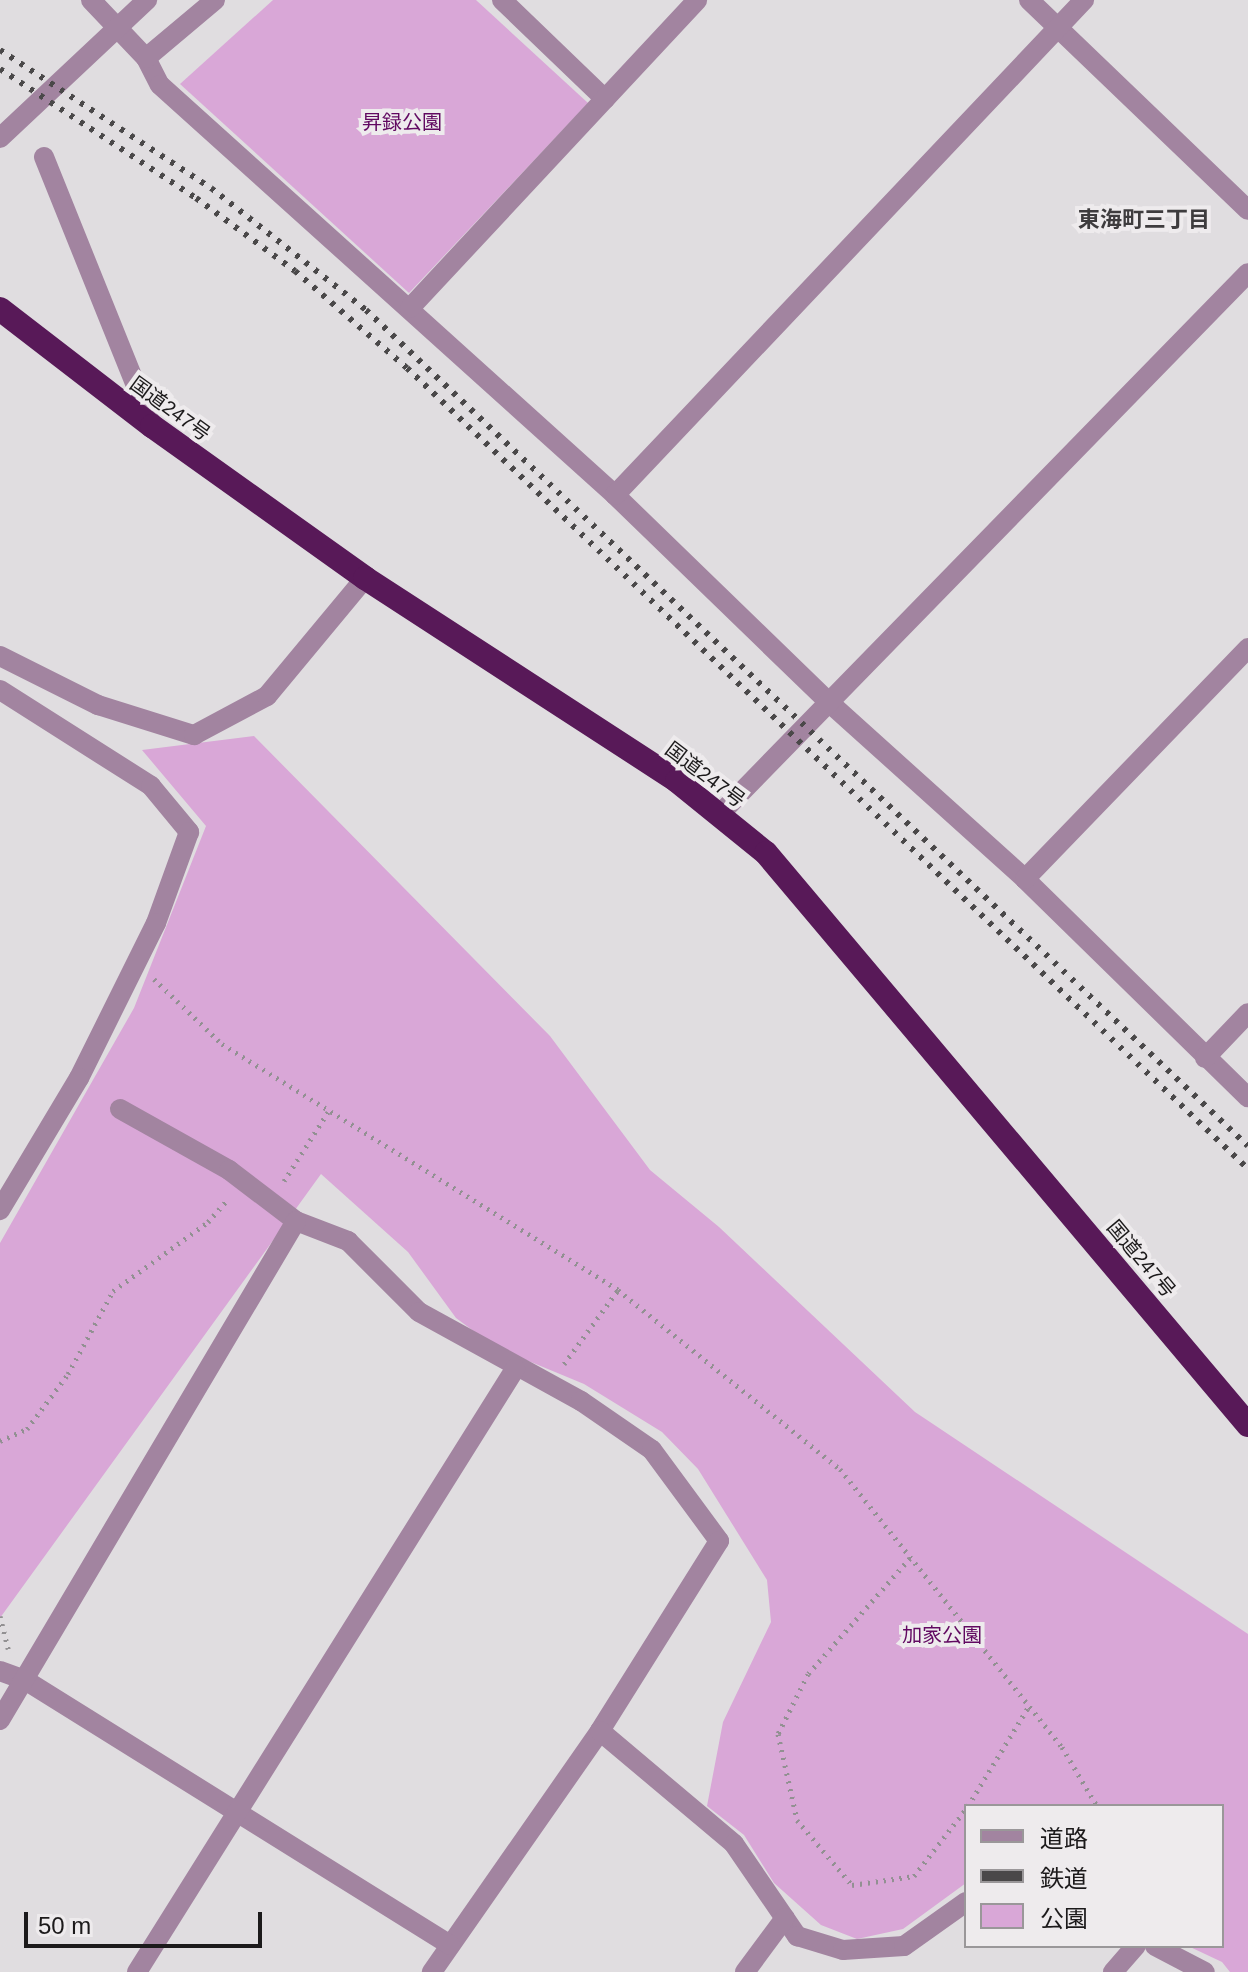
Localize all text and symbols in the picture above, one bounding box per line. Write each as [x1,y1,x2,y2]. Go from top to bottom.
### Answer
park label: 昇録公園 [362,110,442,134]
district label: 東海町三丁目 [1078,207,1210,233]
street label: 国道247号 [125,372,215,446]
street label: 国道247号 [660,737,750,813]
street label: 国道247号 [1102,1216,1180,1302]
park label: 加家公園 [902,1623,982,1647]
legend [964,1804,1224,1948]
text: 道路 [1040,1825,1088,1852]
text: 鉄道 [1040,1865,1088,1892]
scale bar [28,1896,266,1946]
text: 公園 [1040,1905,1088,1932]
text: 50 m [38,1912,91,1939]

